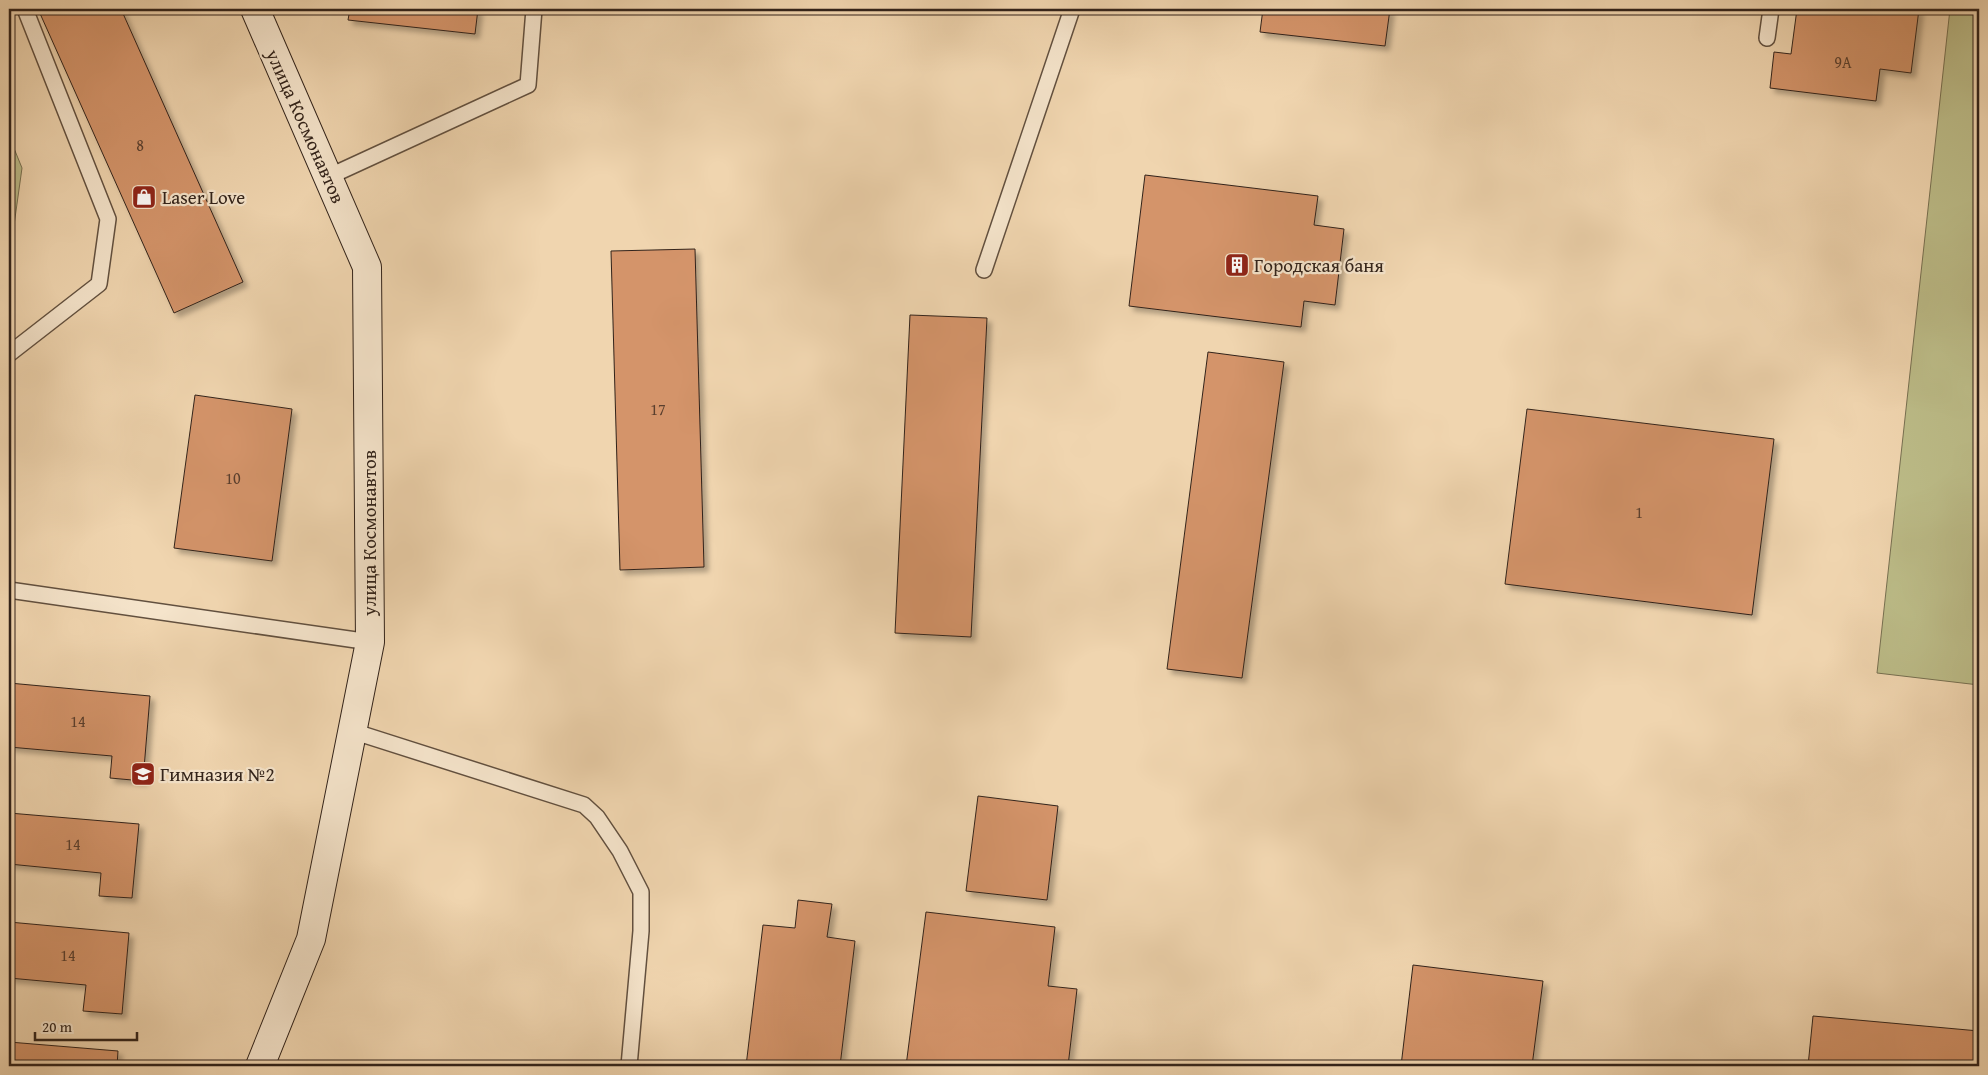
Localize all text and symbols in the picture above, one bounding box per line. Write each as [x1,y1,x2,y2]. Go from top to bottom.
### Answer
street label: улица Космонавтов [259,44,353,208]
house number: 9А [1834,50,1852,74]
house number: 8 [136,133,144,157]
place label: Laser Love [162,183,245,211]
shop icon: Laser Love [131,184,157,210]
place label: Городская баня [1254,251,1384,279]
building icon: Городская баня [1224,252,1250,278]
house number: 17 [650,397,666,421]
street label: улица Космонавтов [355,450,383,617]
house number: 10 [225,466,241,490]
house number: 1 [1635,500,1643,524]
house number: 14 [70,709,86,733]
place label: Гимназия №2 [160,760,275,788]
school or university icon: Гимназия №2 [130,761,156,787]
house number: 14 [65,832,81,856]
house number: 14 [60,943,76,967]
scale bar [35,1010,138,1042]
text: 20 m [42,1016,73,1037]

